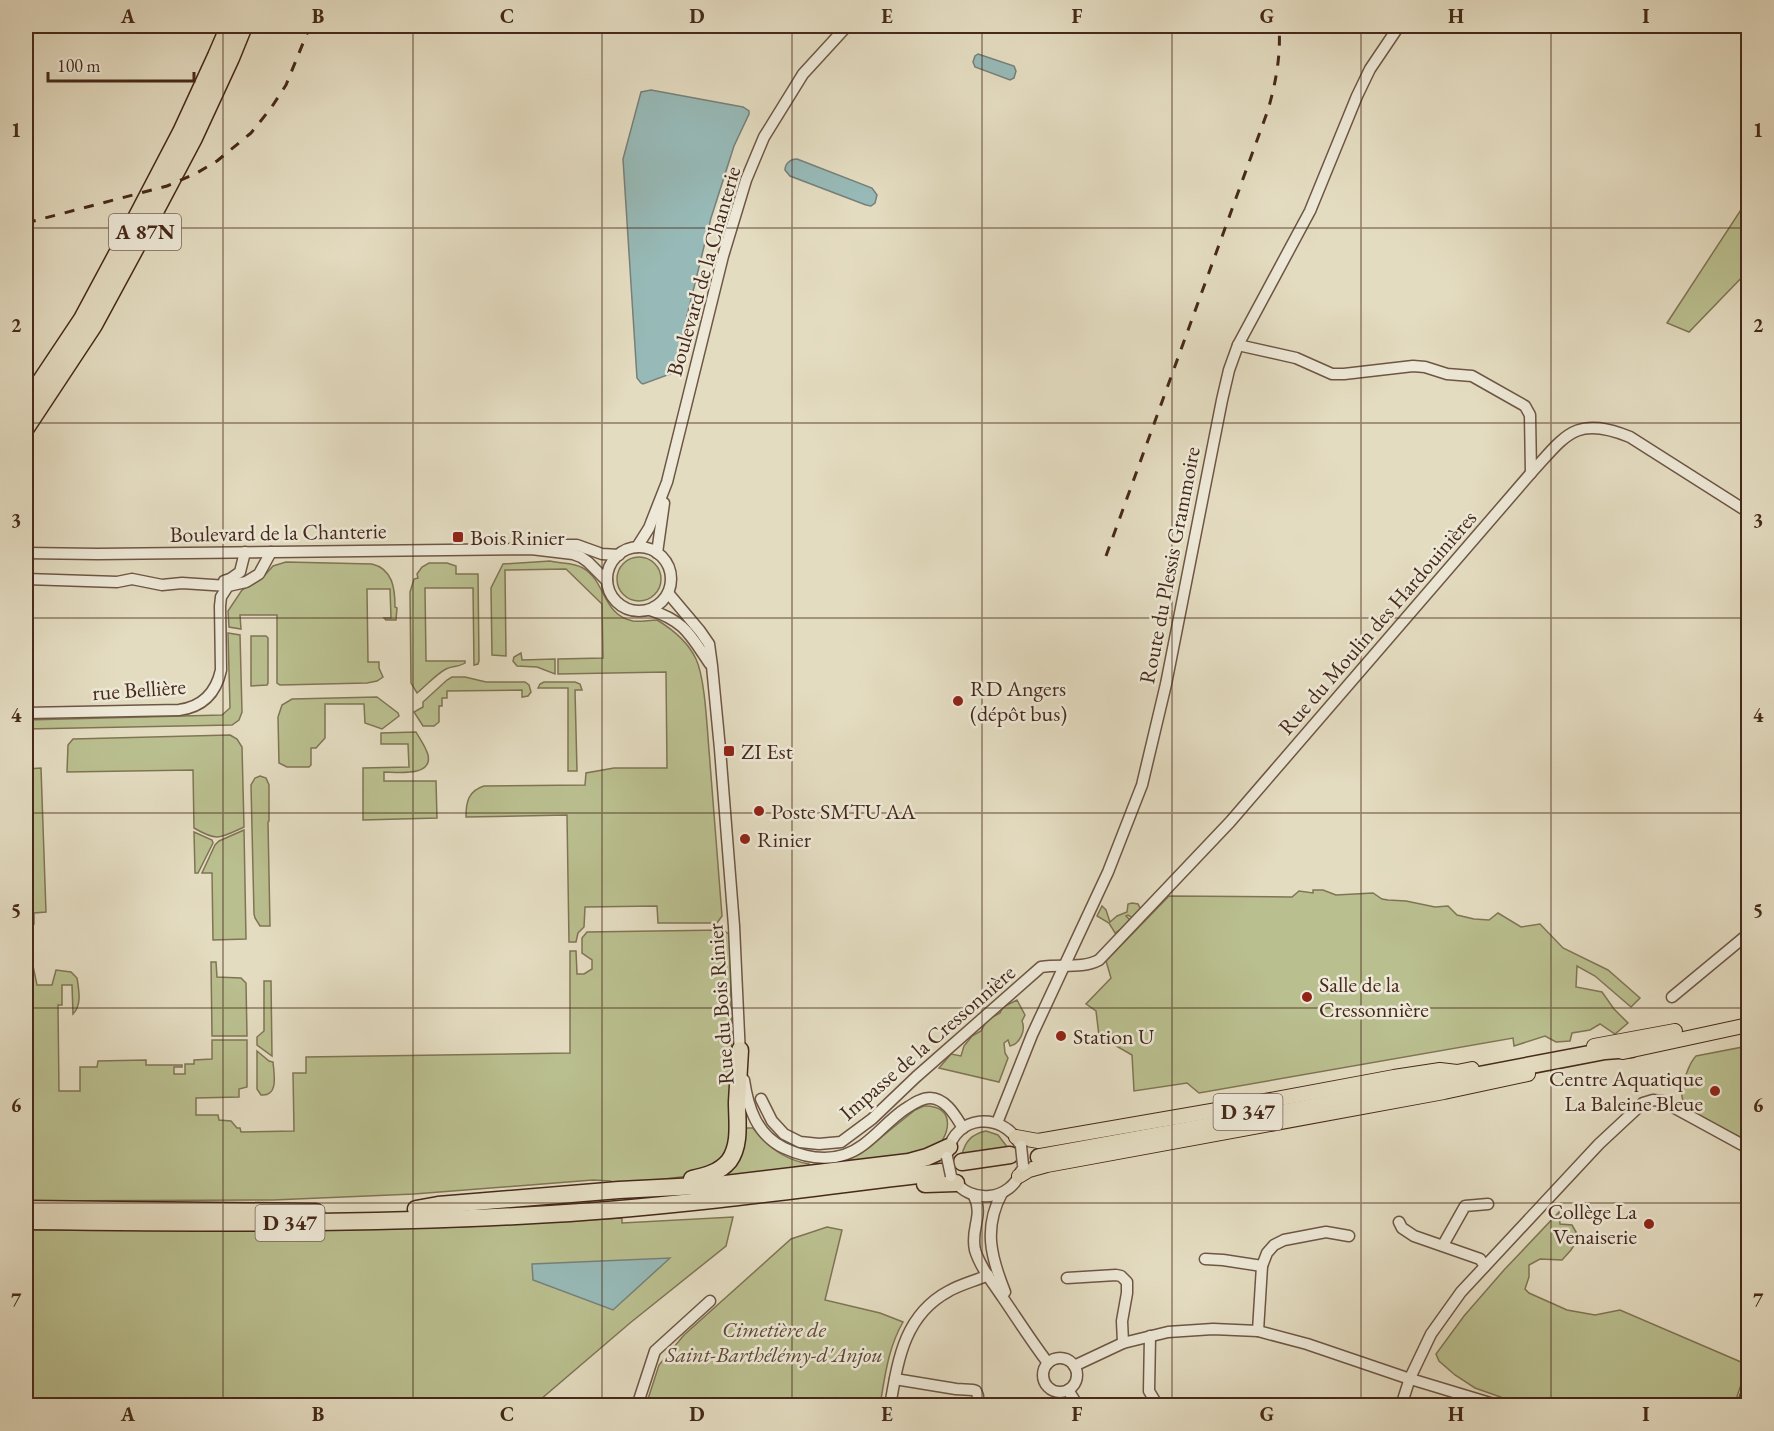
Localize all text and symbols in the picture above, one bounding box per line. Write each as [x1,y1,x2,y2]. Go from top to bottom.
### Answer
text: A [120,3,136,29]
text: B [312,3,324,29]
text: C [500,3,514,29]
text: D [689,3,705,29]
text: E [881,3,893,29]
text: F [1072,3,1083,29]
text: G [1260,3,1274,29]
text: H [1448,3,1464,29]
text: I [1642,3,1650,29]
scale bar [48,45,194,83]
text: 100 m [57,54,101,77]
text: 1 [11,117,21,143]
text: 1 [1753,117,1763,143]
street label: Boulevard de la Chanterie [660,162,747,379]
road number: A 87N [109,214,181,250]
text: 2 [11,312,22,338]
text: 2 [1753,312,1764,338]
street label: Route du Plessis Grammoire [1132,444,1207,686]
street label: Rue du Moulin des Hardouinières [1272,504,1483,741]
text: 3 [11,507,21,533]
text: 3 [1753,507,1763,533]
street label: Boulevard de la Chanterie [169,516,387,549]
place label: Bois Rinier [470,523,565,552]
marker: Bois Rinier [451,530,465,544]
street label: rue Bellière [91,672,187,707]
place label: RD Angers (dépôt bus) [970,674,1067,728]
marker: RD Angers (dépôt bus) [951,694,965,708]
text: 4 [11,702,22,728]
text: 4 [1753,702,1764,728]
place label: ZI Est [741,737,793,766]
marker: ZI Est [722,744,736,758]
place label: Poste SMTU AA [771,797,917,826]
marker: Poste SMTU AA [752,804,766,818]
place label: Rinier [757,825,812,854]
marker: Rinier [738,832,752,846]
text: 5 [11,897,21,923]
text: 5 [1753,897,1763,923]
street label: Rue du Bois Rinier [700,921,741,1086]
street label: Impasse de la Cressonnière [833,958,1022,1127]
place label: Salle de la Cressonnière [1319,970,1429,1024]
marker: Salle de la Cressonnière [1300,990,1314,1004]
place label: Station U [1073,1022,1155,1051]
marker: Station U [1054,1029,1068,1043]
place label: Centre Aquatique La Baleine Bleue [1549,1064,1703,1118]
marker: Centre Aquatique La Baleine Bleue [1708,1084,1722,1098]
text: 6 [11,1092,22,1118]
text: 6 [1753,1092,1764,1118]
road number: D 347 [1214,1094,1282,1130]
place label: Collège La Venaiserie [1548,1197,1637,1251]
road number: D 347 [256,1205,324,1241]
marker: Collège La Venaiserie [1642,1217,1656,1231]
text: 7 [11,1287,22,1313]
text: 7 [1753,1287,1764,1313]
park label: Cimetière de Saint-Barthélémy-d'Anjou [664,1315,883,1369]
text: A [120,1401,136,1427]
text: B [312,1401,324,1427]
text: C [500,1401,514,1427]
text: D [689,1401,705,1427]
text: E [881,1401,893,1427]
text: F [1072,1401,1083,1427]
text: G [1260,1401,1274,1427]
text: H [1448,1401,1464,1427]
text: I [1642,1401,1650,1427]

